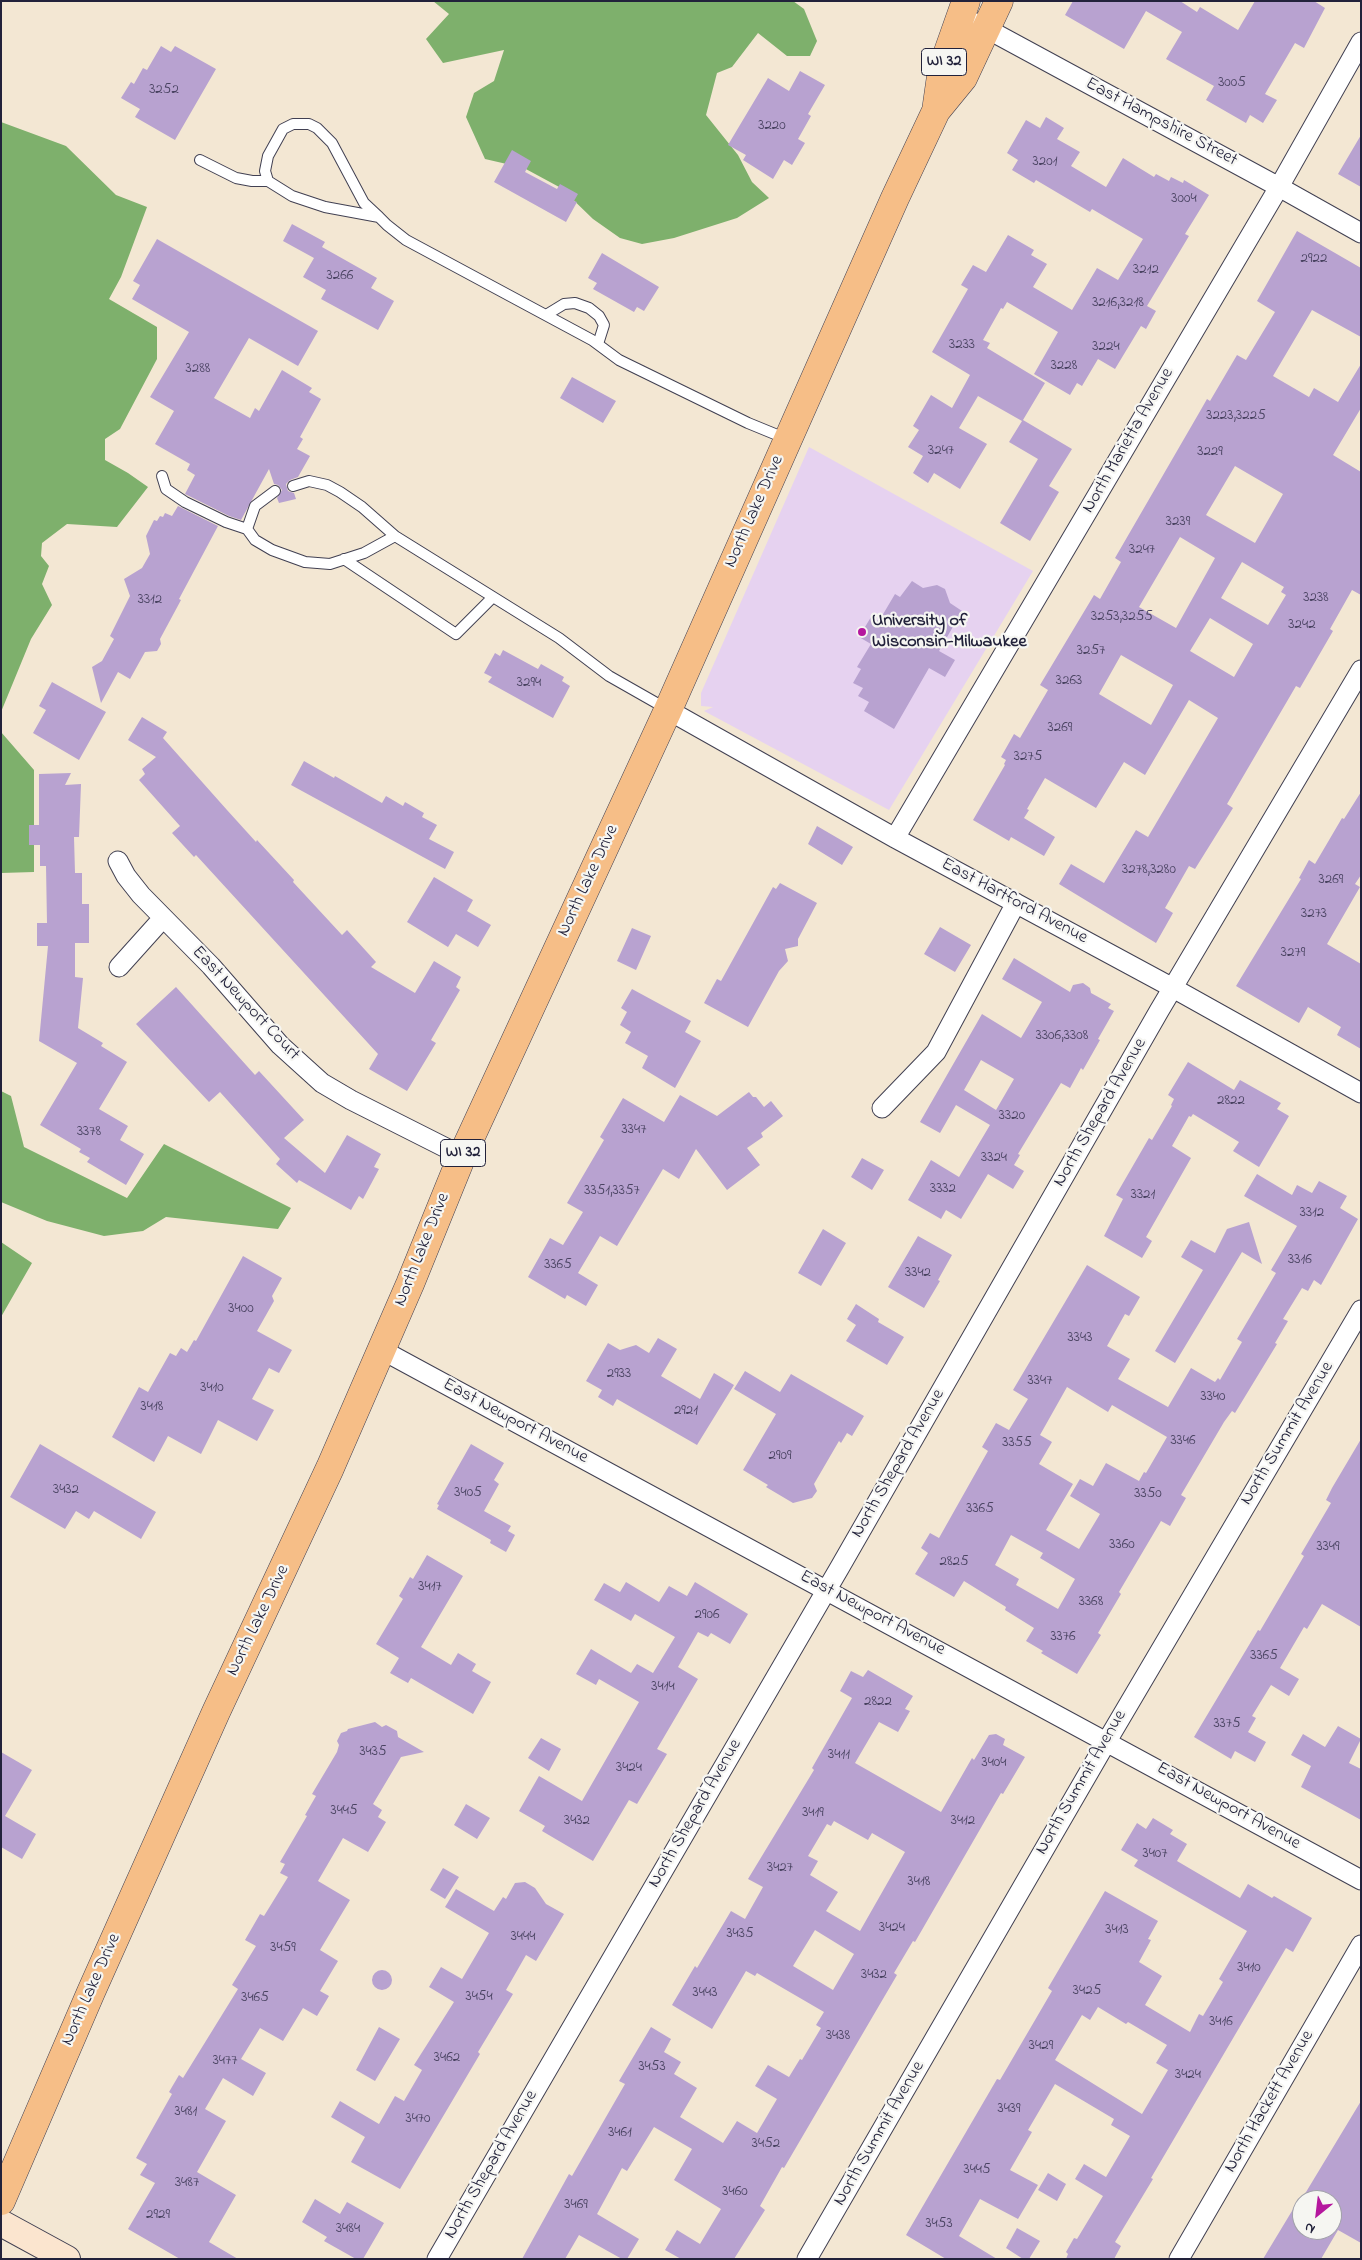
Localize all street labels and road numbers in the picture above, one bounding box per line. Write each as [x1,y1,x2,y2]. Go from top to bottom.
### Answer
road number: WI 32 [922,48,966,76]
street label: East Hampshire Street [1081,74,1241,172]
street label: North Marietta Avenue [1079,365,1179,517]
street label: North Lake Drive [721,453,789,571]
street label: North Lake Drive [554,822,624,940]
street label: East Hartford Avenue [937,854,1091,950]
street label: East Newport Court [186,942,304,1066]
street label: North Shepard Avenue [1050,1035,1152,1191]
road number: WI 32 [440,1140,486,1166]
street label: North Lake Drive [390,1190,456,1310]
street label: North Summit Avenue [1237,1358,1339,1510]
street label: East Newport Avenue [439,1375,591,1469]
street label: North Shepard Avenue [848,1386,950,1542]
street label: North Lake Drive [223,1562,295,1680]
street label: East Newport Avenue [796,1567,948,1661]
street label: North Summit Avenue [1032,1707,1132,1859]
street label: North Shepard Avenue [645,1736,747,1892]
street label: East Newport Avenue [1152,1758,1304,1856]
street label: North Lake Drive [58,1931,126,2049]
street label: North Hackett Avenue [1220,2027,1320,2177]
street label: North Summit Avenue [830,2058,930,2210]
street label: North Shepard Avenue [441,2087,543,2243]

